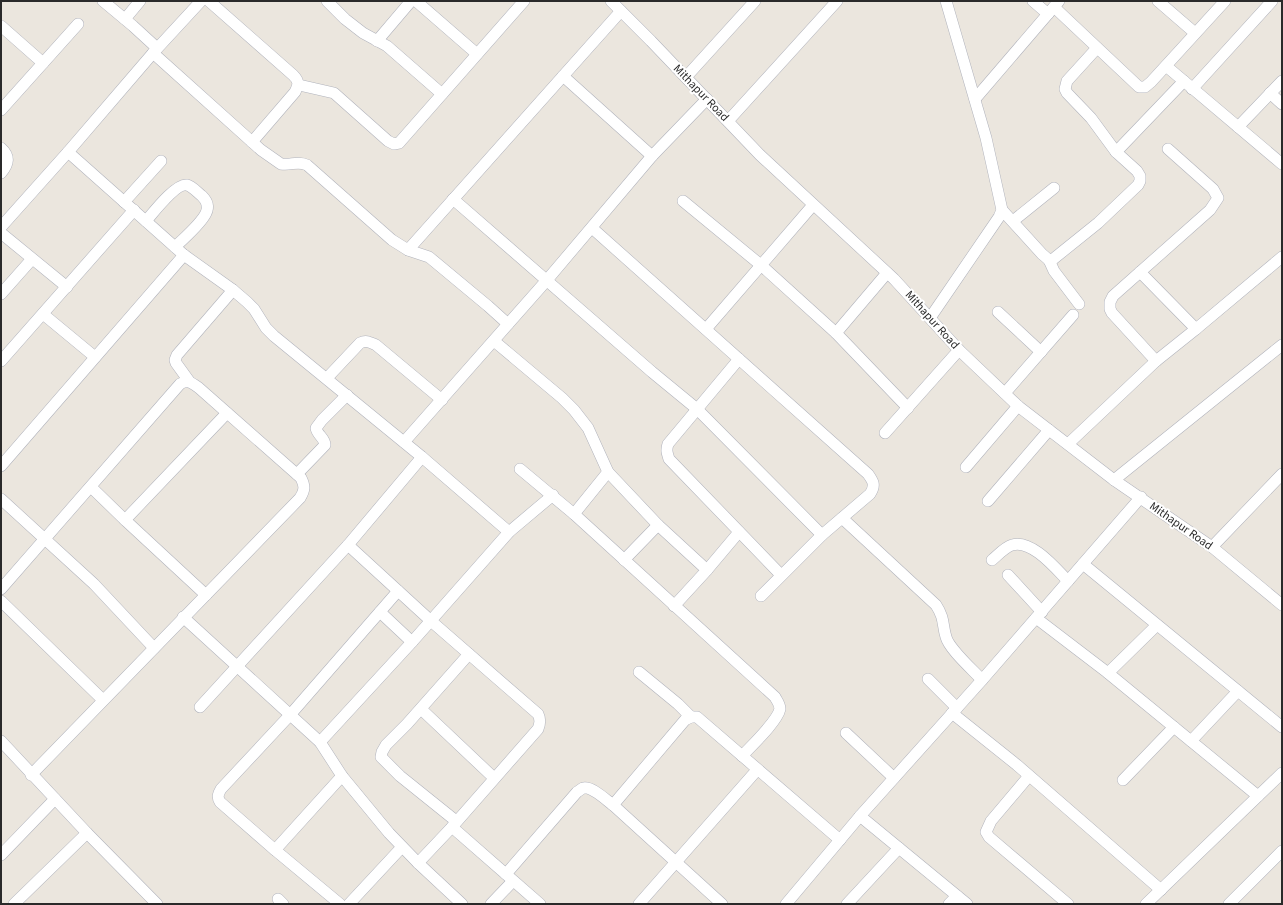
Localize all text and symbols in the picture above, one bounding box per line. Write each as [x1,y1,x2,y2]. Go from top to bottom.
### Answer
street label: Mithapur Road [669,61,733,125]
street label: Mithapur Road [901,287,963,353]
street label: Mithapur Road [1146,498,1216,554]

